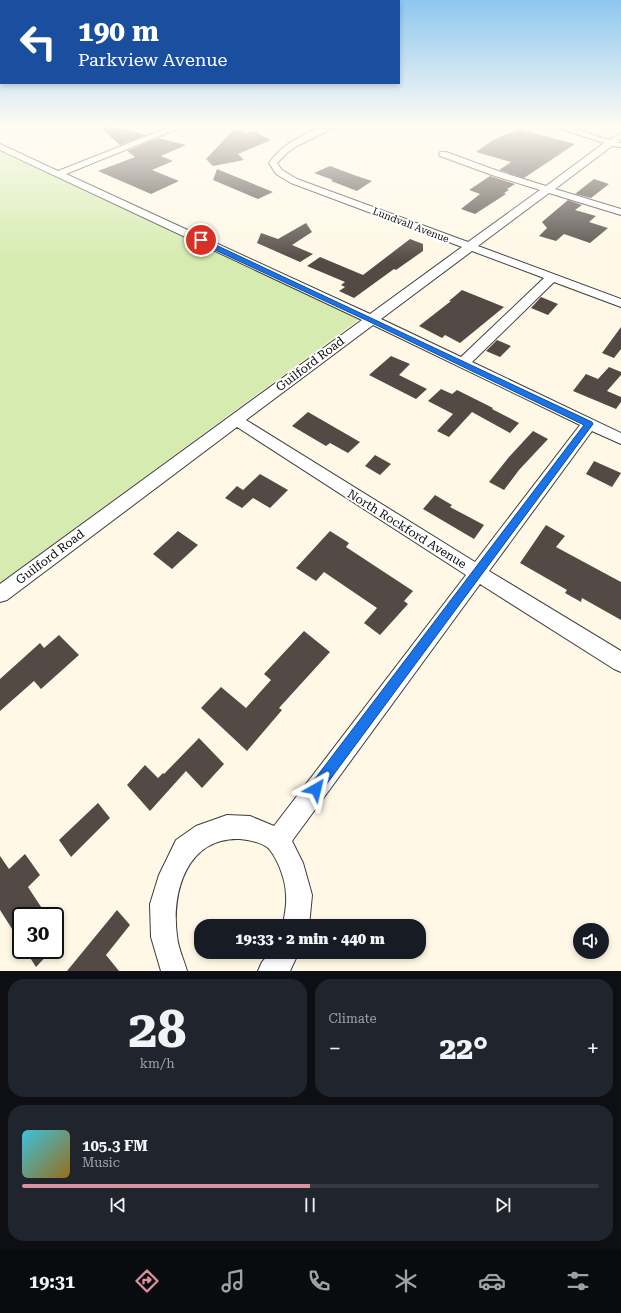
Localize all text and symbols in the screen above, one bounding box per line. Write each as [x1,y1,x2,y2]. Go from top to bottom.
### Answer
text: 190 m [78,15,159,48]
icon: left [12,16,64,68]
text: Parkview Avenue [78,49,227,70]
street label: Lundvall Avenue [371,205,451,245]
pin [184,223,218,257]
icon: arrive [190,229,212,251]
street label: Guilford Road [273,334,347,394]
street label: North Rockford Avenue [345,487,469,572]
street label: Guilford Road [13,527,87,587]
position arrow [295,768,337,810]
speed limit sign: 30 [12,907,64,959]
map controls [573,923,609,959]
button: sound [573,923,609,959]
text: 19:33 · 2 min · 440 m [235,930,385,948]
text: 28 [128,999,186,1060]
text: Climate [329,1011,377,1026]
text: 22° [439,1031,488,1066]
text: − [329,1036,341,1061]
text: + [587,1036,599,1061]
text: km/h [140,1056,175,1071]
text: 105.3 FM [82,1137,148,1155]
text: Music [82,1155,120,1170]
icon: previous [107,1194,129,1216]
icon: pause [299,1194,321,1216]
icon: next [492,1194,514,1216]
icon: directions [133,1267,161,1295]
icon: music [219,1267,247,1295]
icon: phone [305,1267,333,1295]
icon: climate [392,1267,420,1295]
icon: car [478,1267,506,1295]
icon: filters [564,1267,592,1295]
text: 19:31 [29,1271,75,1292]

